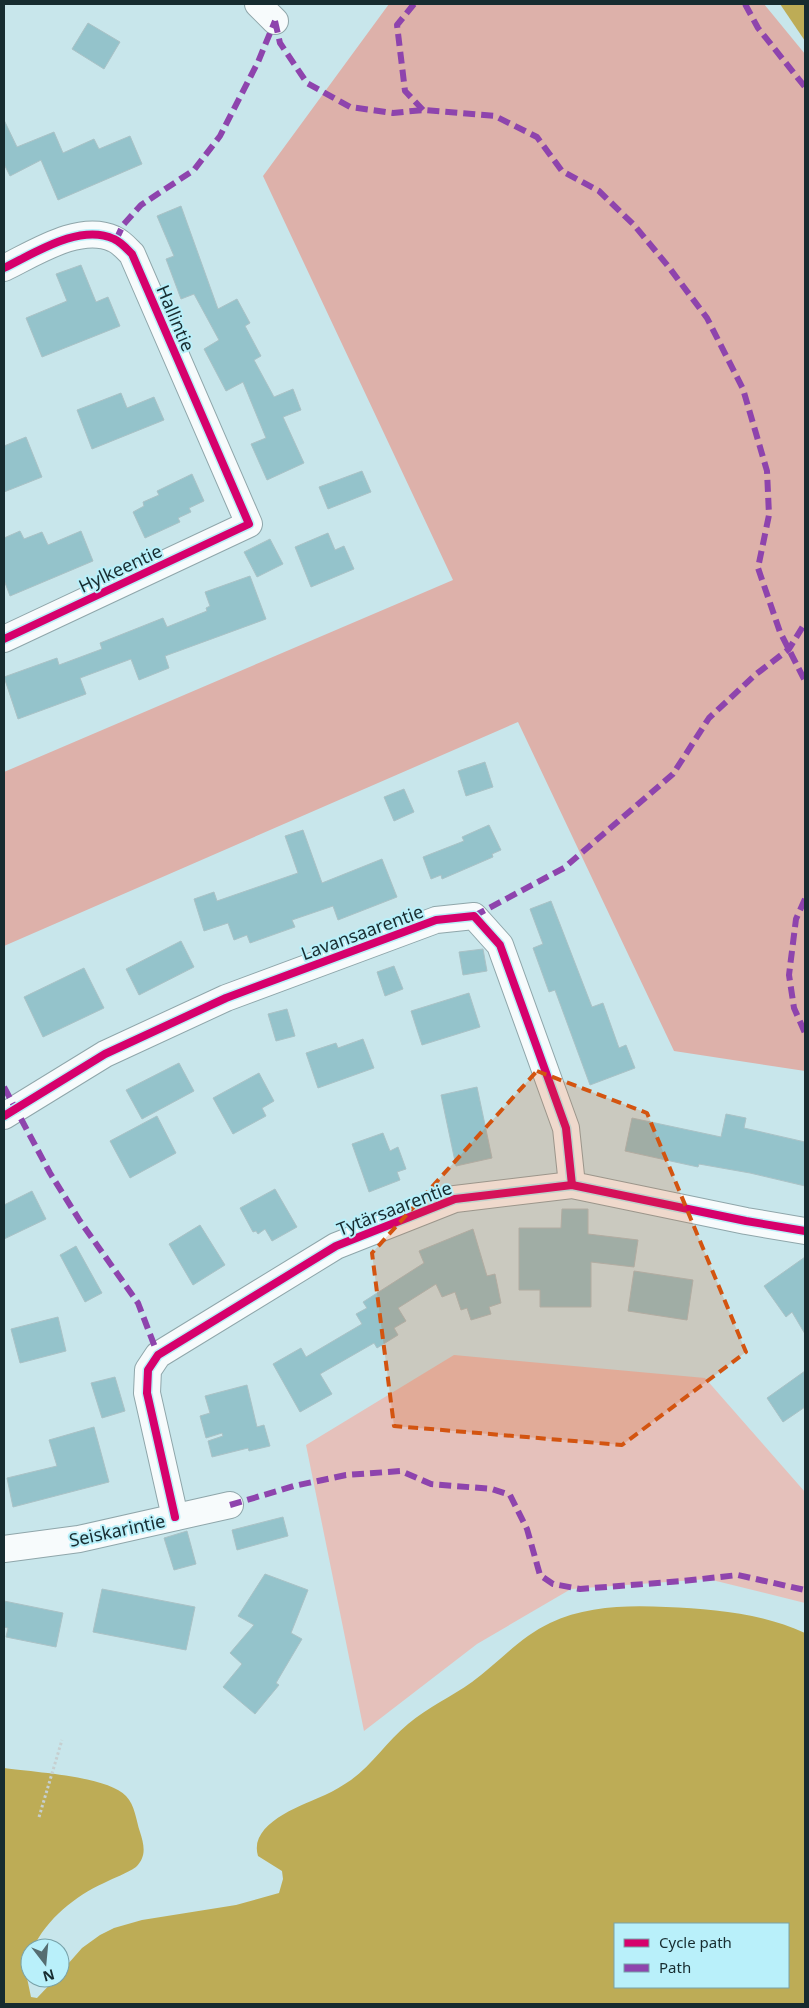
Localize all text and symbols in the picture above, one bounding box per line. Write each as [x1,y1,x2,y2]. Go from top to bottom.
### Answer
street label: Hallintie [151,281,201,355]
street label: Hylkeentie [74,538,166,598]
street label: Lavansaarentie [298,899,426,965]
street label: Tytärsaarentie [333,1175,455,1241]
street label: Seiskarintie [67,1508,167,1552]
legend [614,1923,789,1988]
text: Cycle path [659,1932,732,1952]
north arrow [20,1938,70,1988]
text: Path [659,1957,691,1977]
text: N [41,1965,57,1987]

